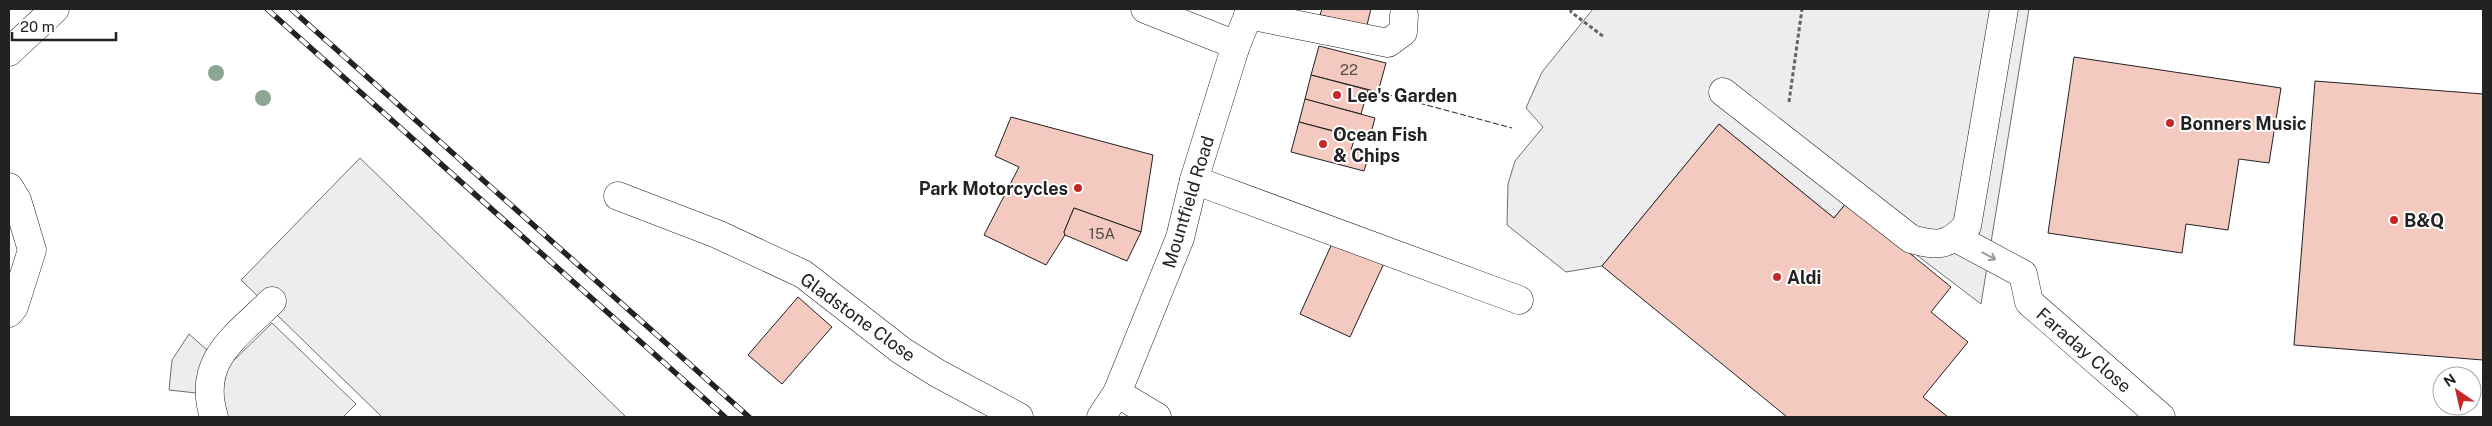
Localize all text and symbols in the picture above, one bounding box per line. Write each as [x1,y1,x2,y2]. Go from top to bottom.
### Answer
scale bar [12,10,116,42]
text: 20 m [20,18,55,35]
house number: 22 [1340,61,1358,78]
place label: Lee's Garden [1347,85,1457,106]
marker: Lee's Garden [1331,89,1343,101]
place label: Bonners Music [2180,113,2307,134]
marker: Bonners Music [2164,117,2176,129]
place label: Ocean Fish & Chips [1333,124,1428,166]
street label: Mountfield Road [1158,133,1218,271]
marker: Ocean Fish & Chips [1317,138,1329,150]
place label: Park Motorcycles [919,178,1068,199]
marker: Park Motorcycles [1072,182,1084,194]
place label: B&Q [2404,210,2444,231]
marker: B&Q [2388,214,2400,226]
house number: 15A [1089,225,1116,242]
one-way arrow [1982,251,1997,261]
place label: Aldi [1787,267,1821,288]
street label: Gladstone Close [797,268,919,366]
marker: Aldi [1771,271,1783,283]
street label: Faraday Close [2032,303,2136,397]
north arrow [2432,366,2482,416]
text: N [2441,371,2459,390]

